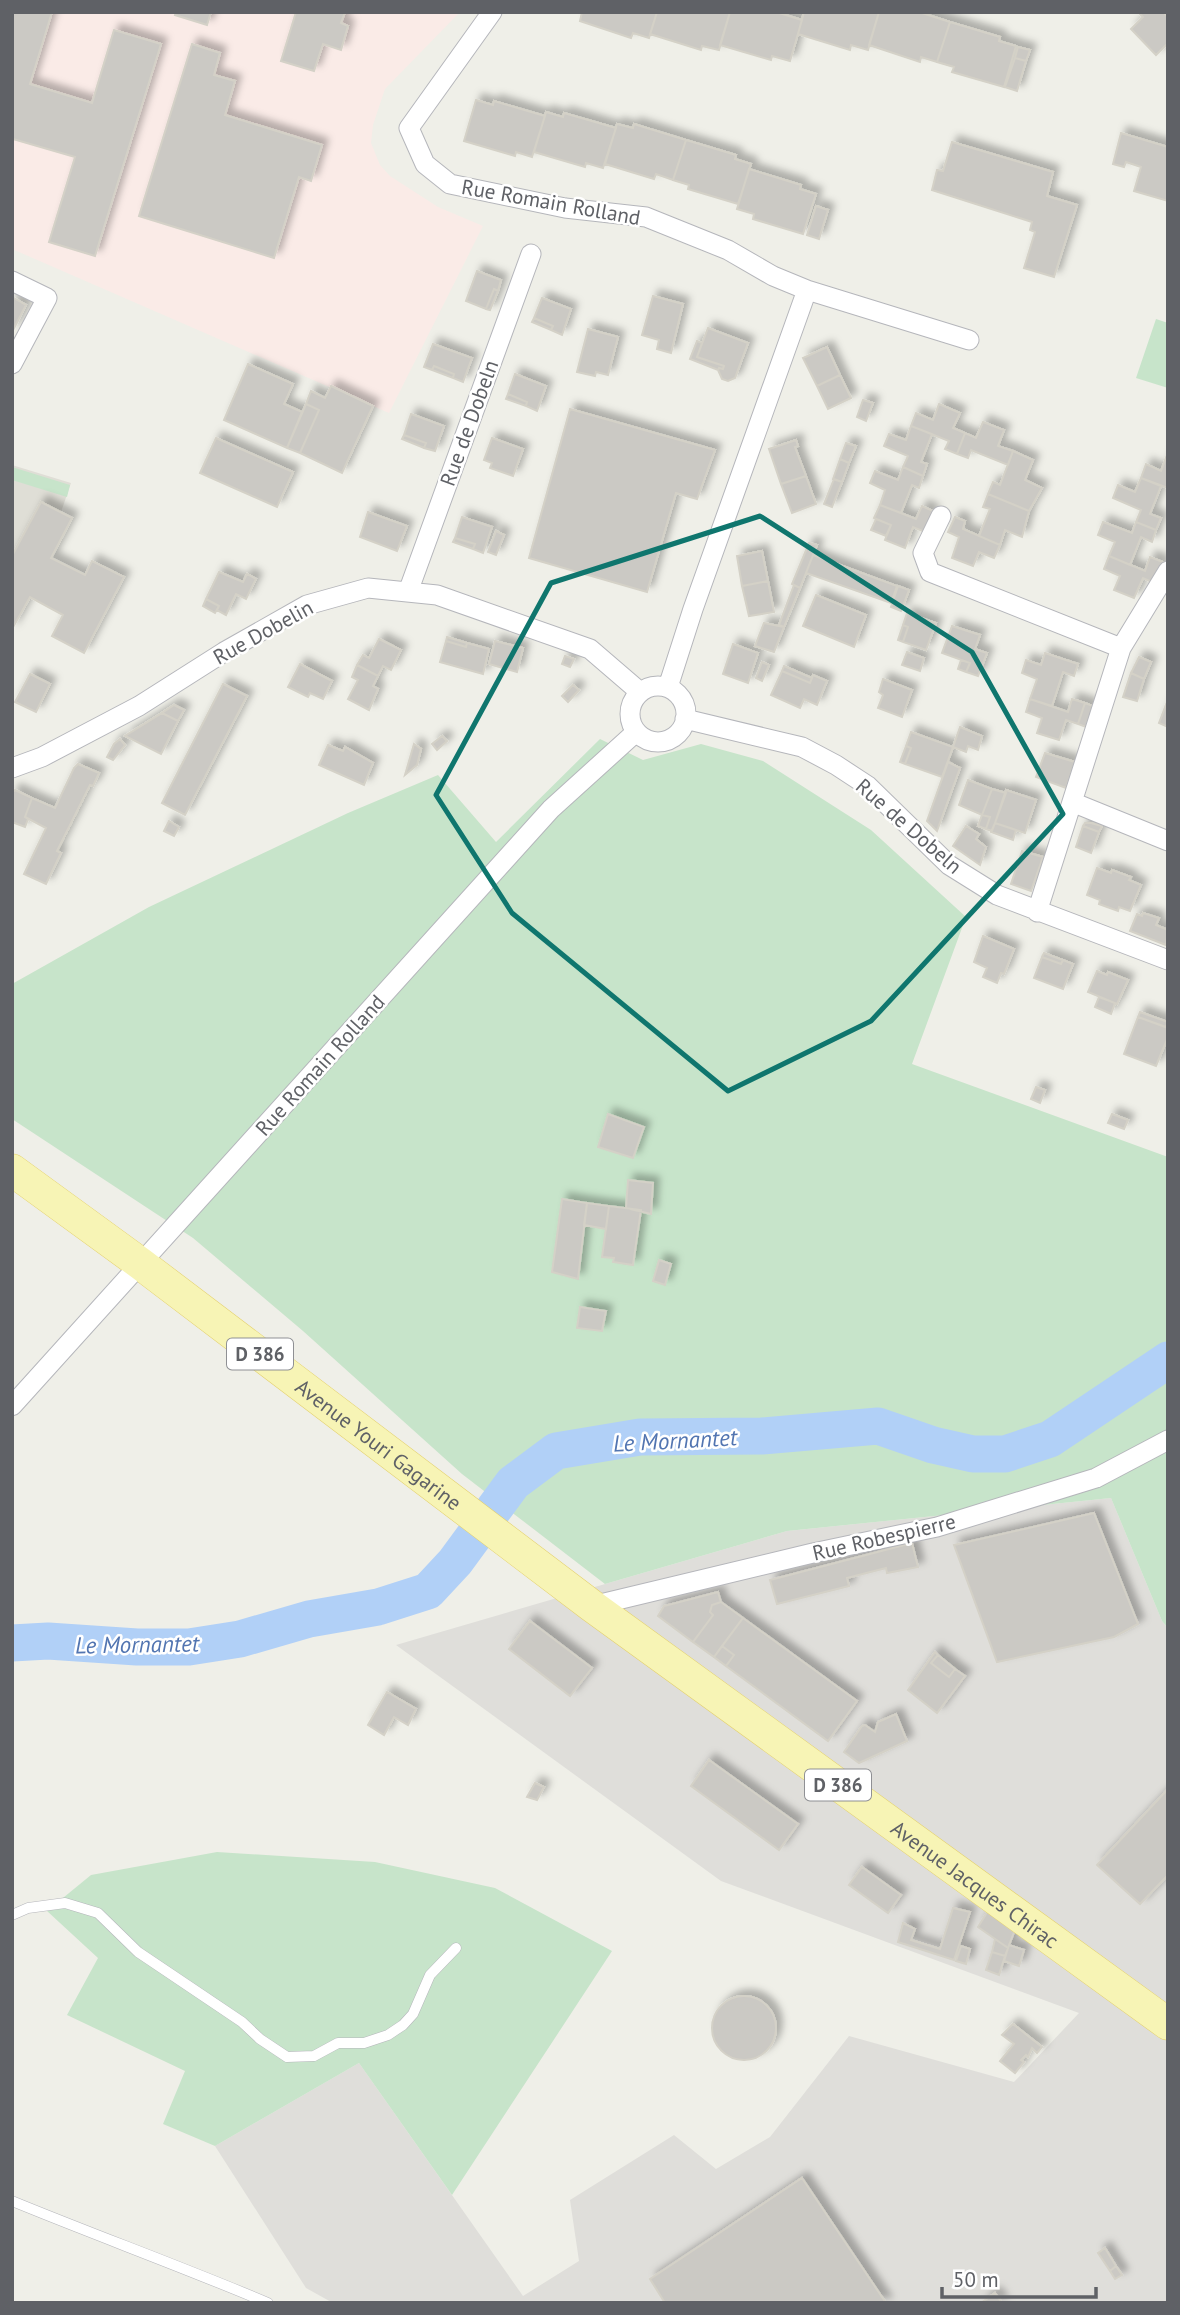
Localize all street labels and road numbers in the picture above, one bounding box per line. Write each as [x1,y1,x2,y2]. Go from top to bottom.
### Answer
street label: Rue Romain Rolland [460,173,642,231]
street label: Rue de Dobeln [434,356,504,490]
street label: Rue Dobelin [208,593,318,671]
street label: Rue de Dobeln [850,772,968,880]
street label: Rue Romain Rolland [249,989,391,1141]
road number: D 386 [227,1338,293,1370]
street label: Avenue Youri Gagarine [290,1373,467,1516]
street label: Rue Robespierre [810,1507,958,1567]
road number: D 386 [805,1770,871,1800]
street label: Avenue Jacques Chirac [886,1814,1064,1954]

